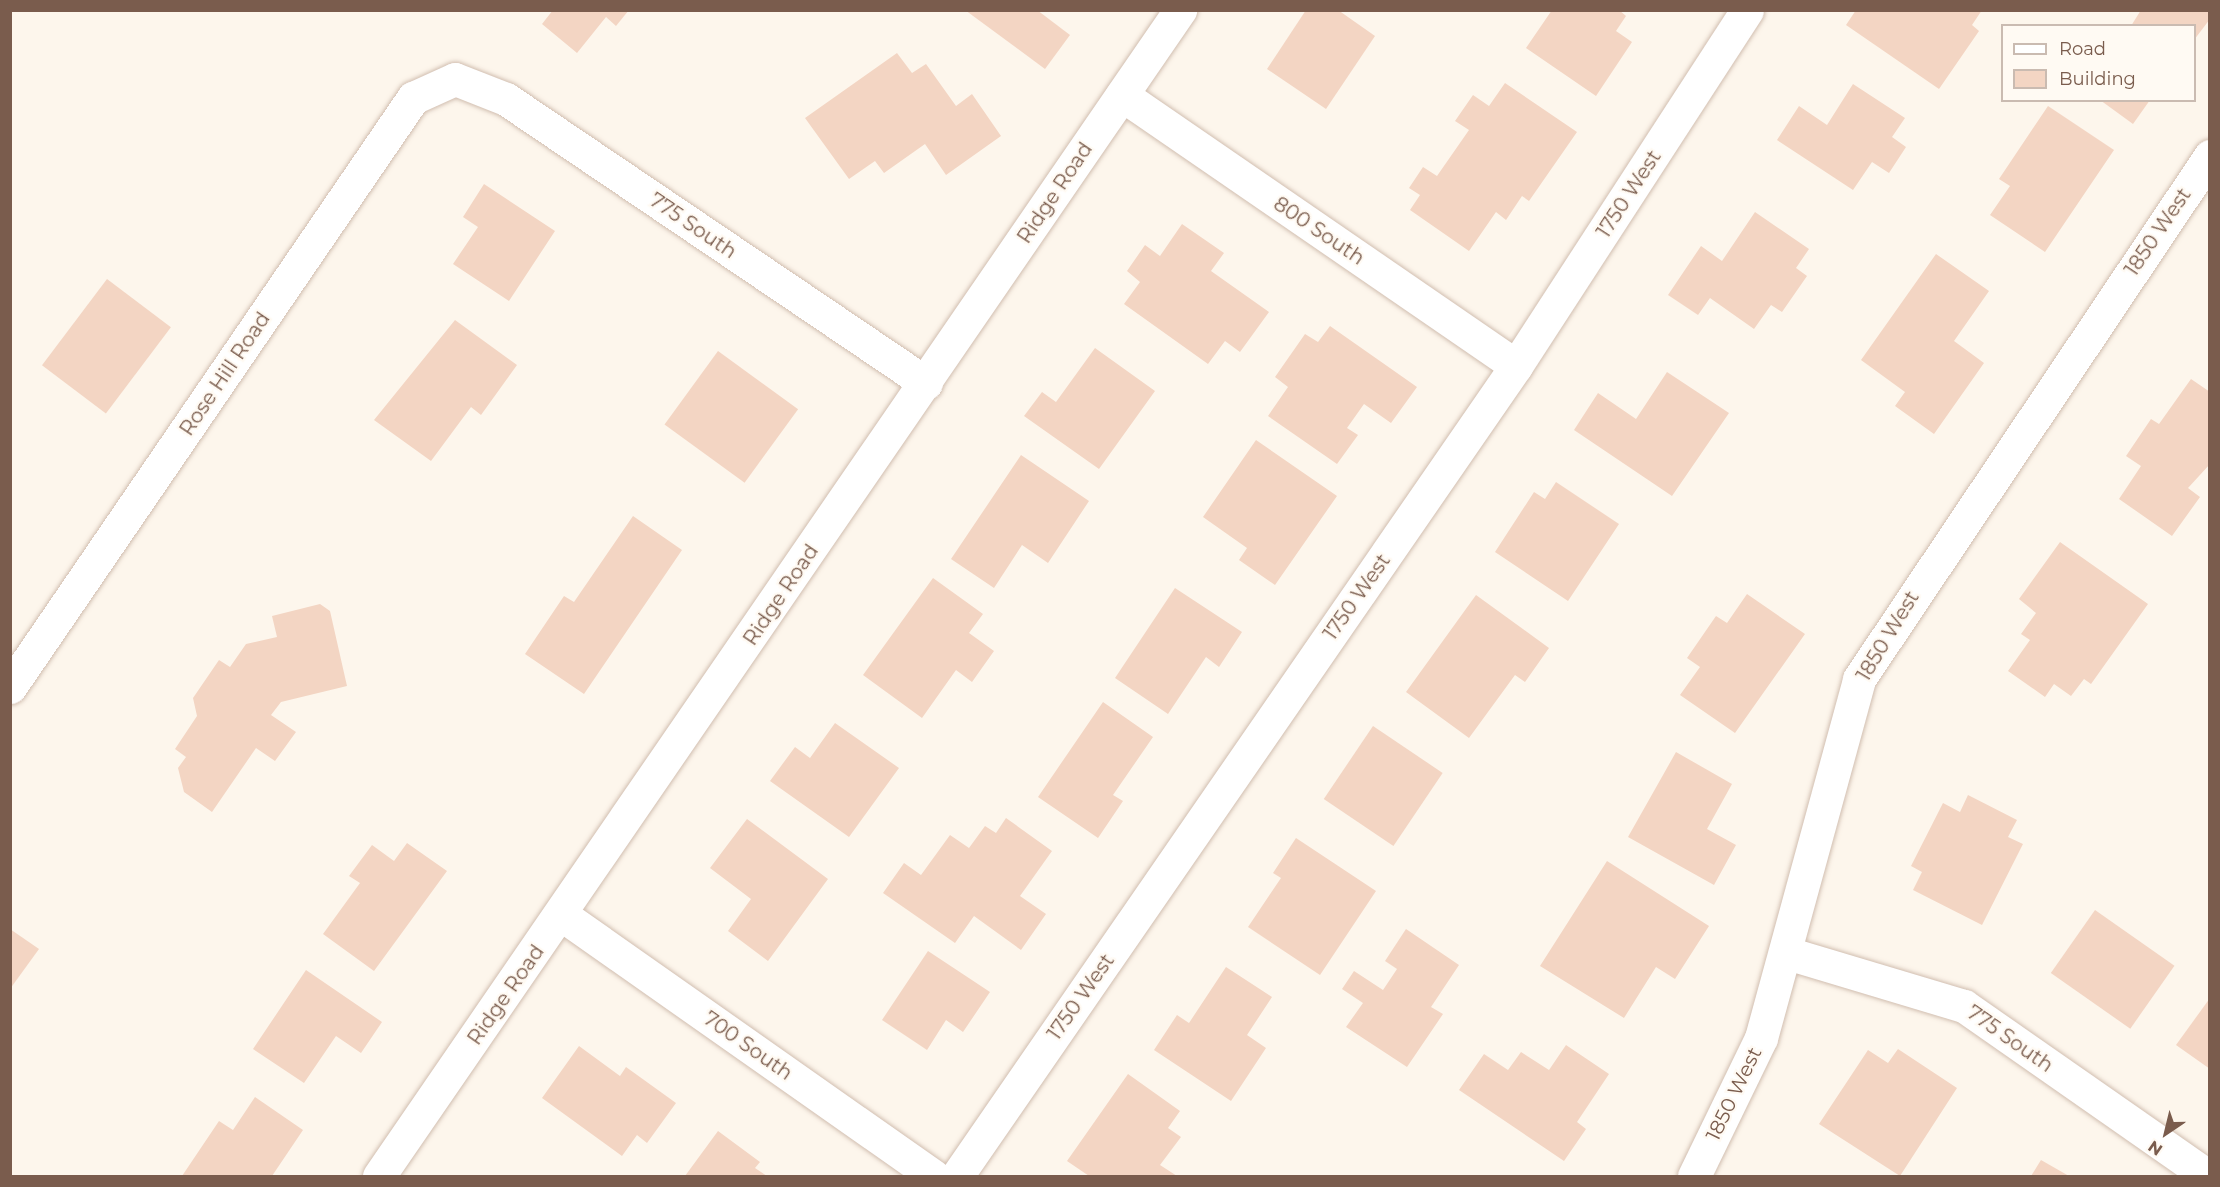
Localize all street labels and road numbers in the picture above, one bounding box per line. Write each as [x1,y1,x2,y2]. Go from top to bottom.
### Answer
street label: Ridge Road [1012,138,1098,248]
street label: 1750 West [1592,146,1666,242]
street label: 1850 West [2120,183,2196,281]
street label: 775 South [645,188,741,264]
street label: 800 South [1269,192,1369,270]
street label: Rose Hill Road [175,308,275,440]
street label: Ridge Road [738,540,824,650]
street label: 1750 West [1319,549,1395,645]
street label: 1850 West [1852,587,1924,685]
street label: Ridge Road [463,940,549,1050]
street label: 1750 West [1043,949,1119,1045]
street label: 775 South [1962,1001,2058,1077]
street label: 700 South [699,1007,797,1085]
street label: 1850 West [1701,1043,1767,1145]

